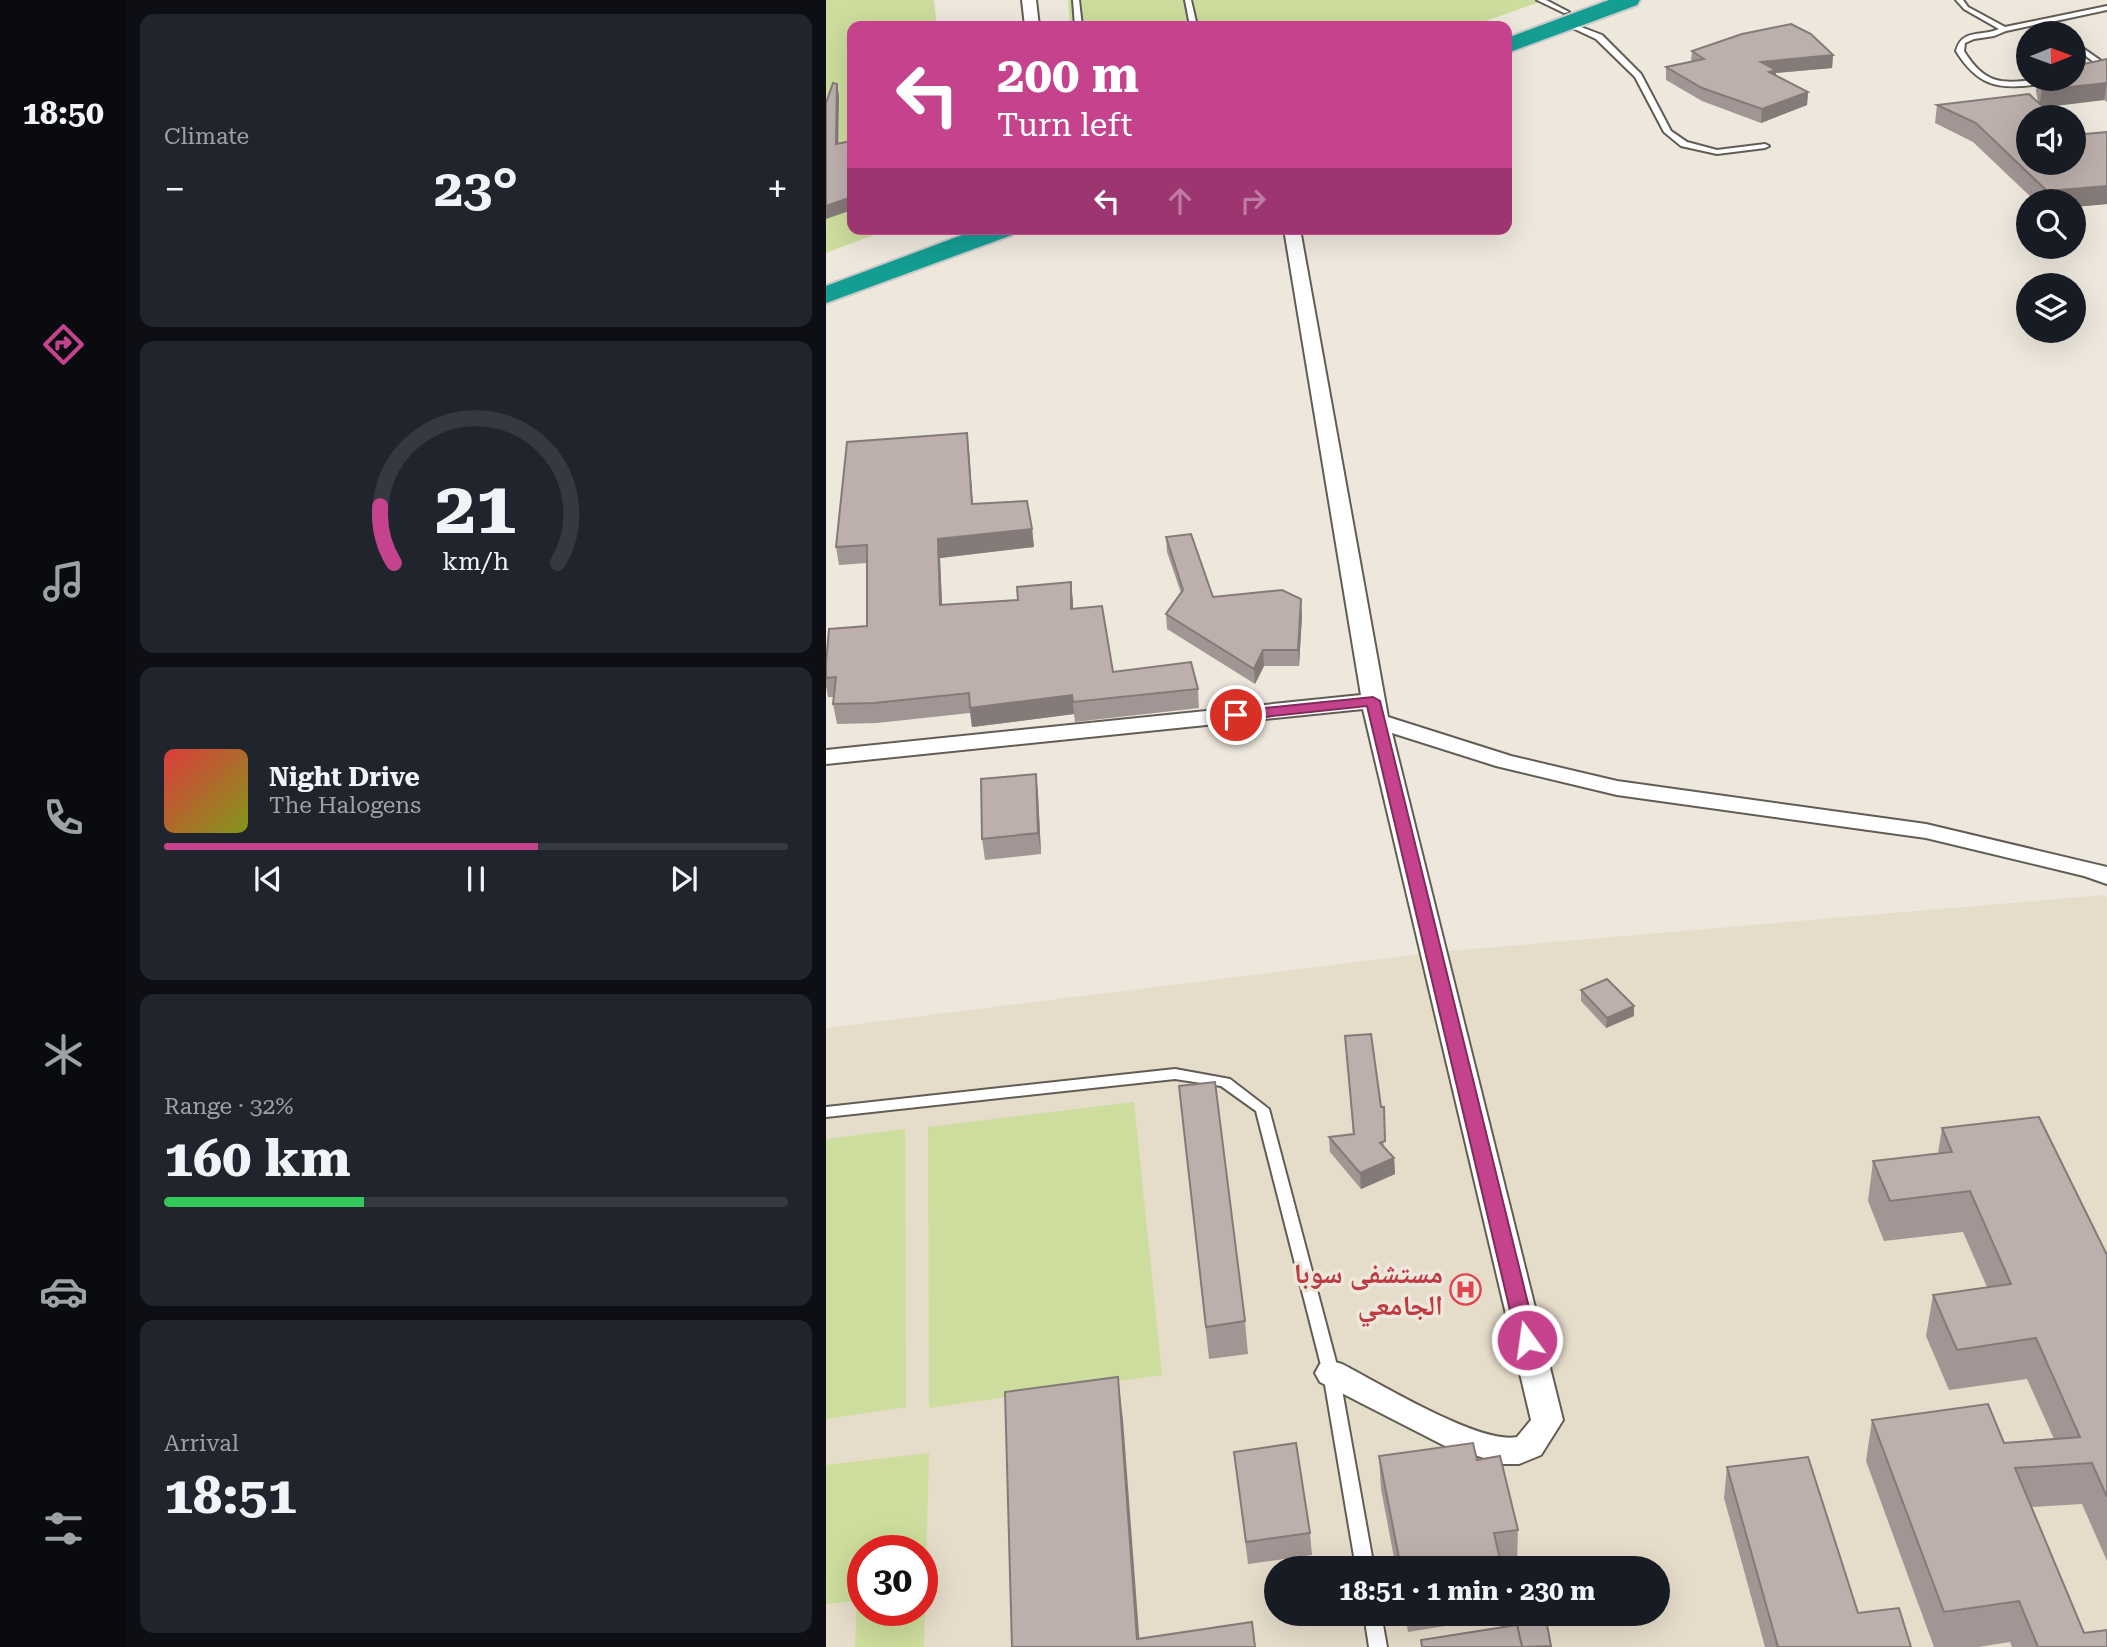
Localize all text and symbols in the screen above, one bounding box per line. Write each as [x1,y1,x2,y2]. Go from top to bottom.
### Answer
north arrow [2016,21,2086,91]
map controls [2016,21,2086,343]
text: 200 m [997,47,1139,104]
icon: left [882,49,973,140]
text: 18:50 [22,94,104,132]
button: sound [2016,105,2086,175]
text: Turn left [997,106,1132,144]
text: Climate [164,123,249,150]
text: 23° [434,158,518,219]
text: − [164,167,185,211]
text: + [767,167,788,211]
icon: left [1088,182,1126,220]
icon: ahead [1161,182,1199,220]
icon: right [1234,182,1272,220]
button: search [2016,189,2086,259]
button: layers [2016,273,2086,343]
icon: directions [39,320,88,369]
text: 21 [435,466,517,551]
text: km/h [443,547,509,576]
icon: music [39,557,88,606]
pin [1206,685,1266,745]
icon: arrive [1217,696,1255,734]
text: Night Drive [269,762,420,792]
text: The Halogens [269,792,421,819]
icon: phone [39,793,88,842]
icon: previous [249,860,287,898]
icon: pause [457,860,495,898]
icon: next [665,860,703,898]
icon: climate [39,1030,88,1079]
text: Range · 32% [164,1093,293,1120]
text: 160 km [164,1128,351,1189]
place label: مستشفى سوبا الجامعي [1294,1257,1443,1327]
icon: car [39,1267,88,1316]
hospital icon: مستشفى سوبا الجامعي [1449,1272,1483,1306]
position arrow [1490,1303,1564,1377]
text: Arrival [164,1430,239,1457]
text: 18:51 [164,1465,297,1526]
icon: filters [39,1504,88,1553]
speed limit sign: 30 [847,1535,938,1626]
text: 18:51 · 1 min · 230 m [1339,1576,1595,1606]

